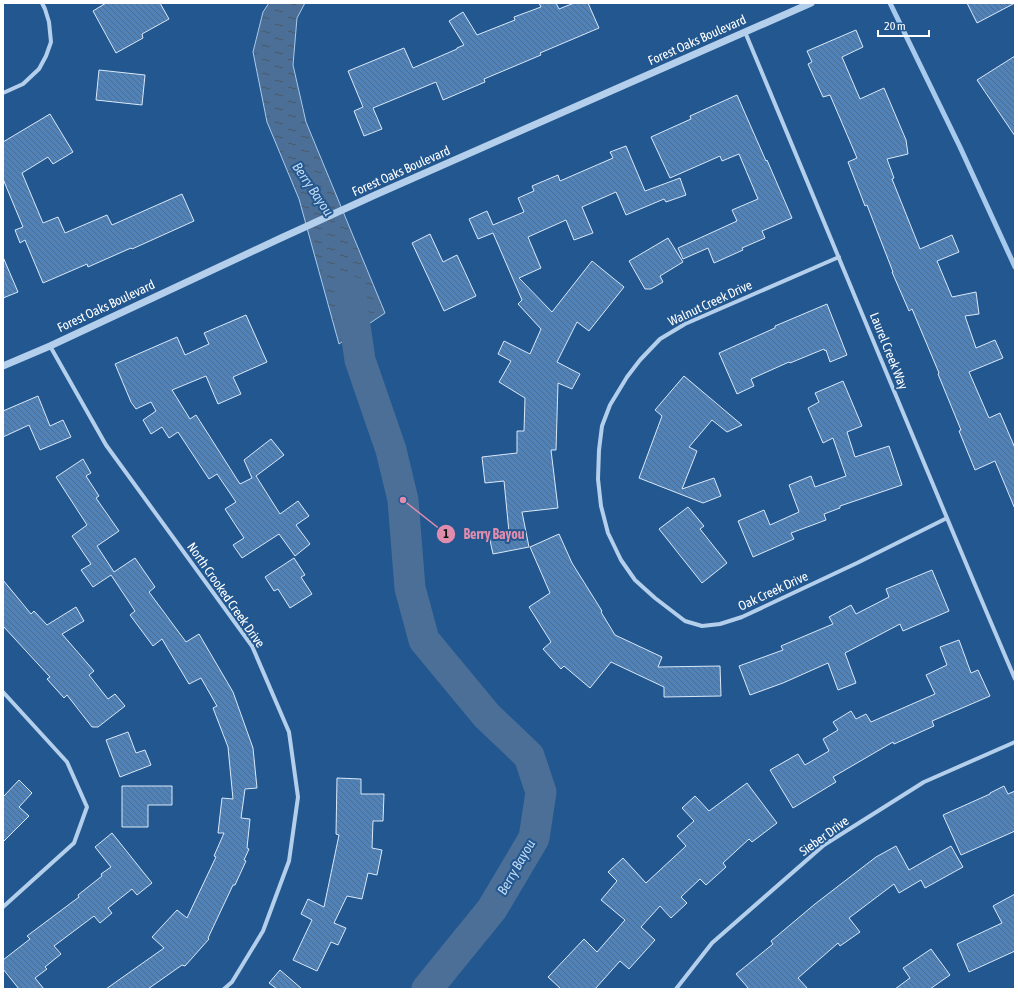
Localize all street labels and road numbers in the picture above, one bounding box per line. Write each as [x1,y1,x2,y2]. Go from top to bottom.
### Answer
street label: Forest Oaks Boulevard [646,12,748,68]
street label: Forest Oaks Boulevard [350,143,452,199]
street label: Forest Oaks Boulevard [55,277,157,335]
street label: Walnut Creek Drive [666,277,754,329]
street label: Laurel Creek Way [867,310,911,392]
street label: North Crooked Creek Drive [184,540,268,650]
street label: Oak Creek Drive [736,568,810,614]
street label: Sieber Drive [796,813,852,859]

